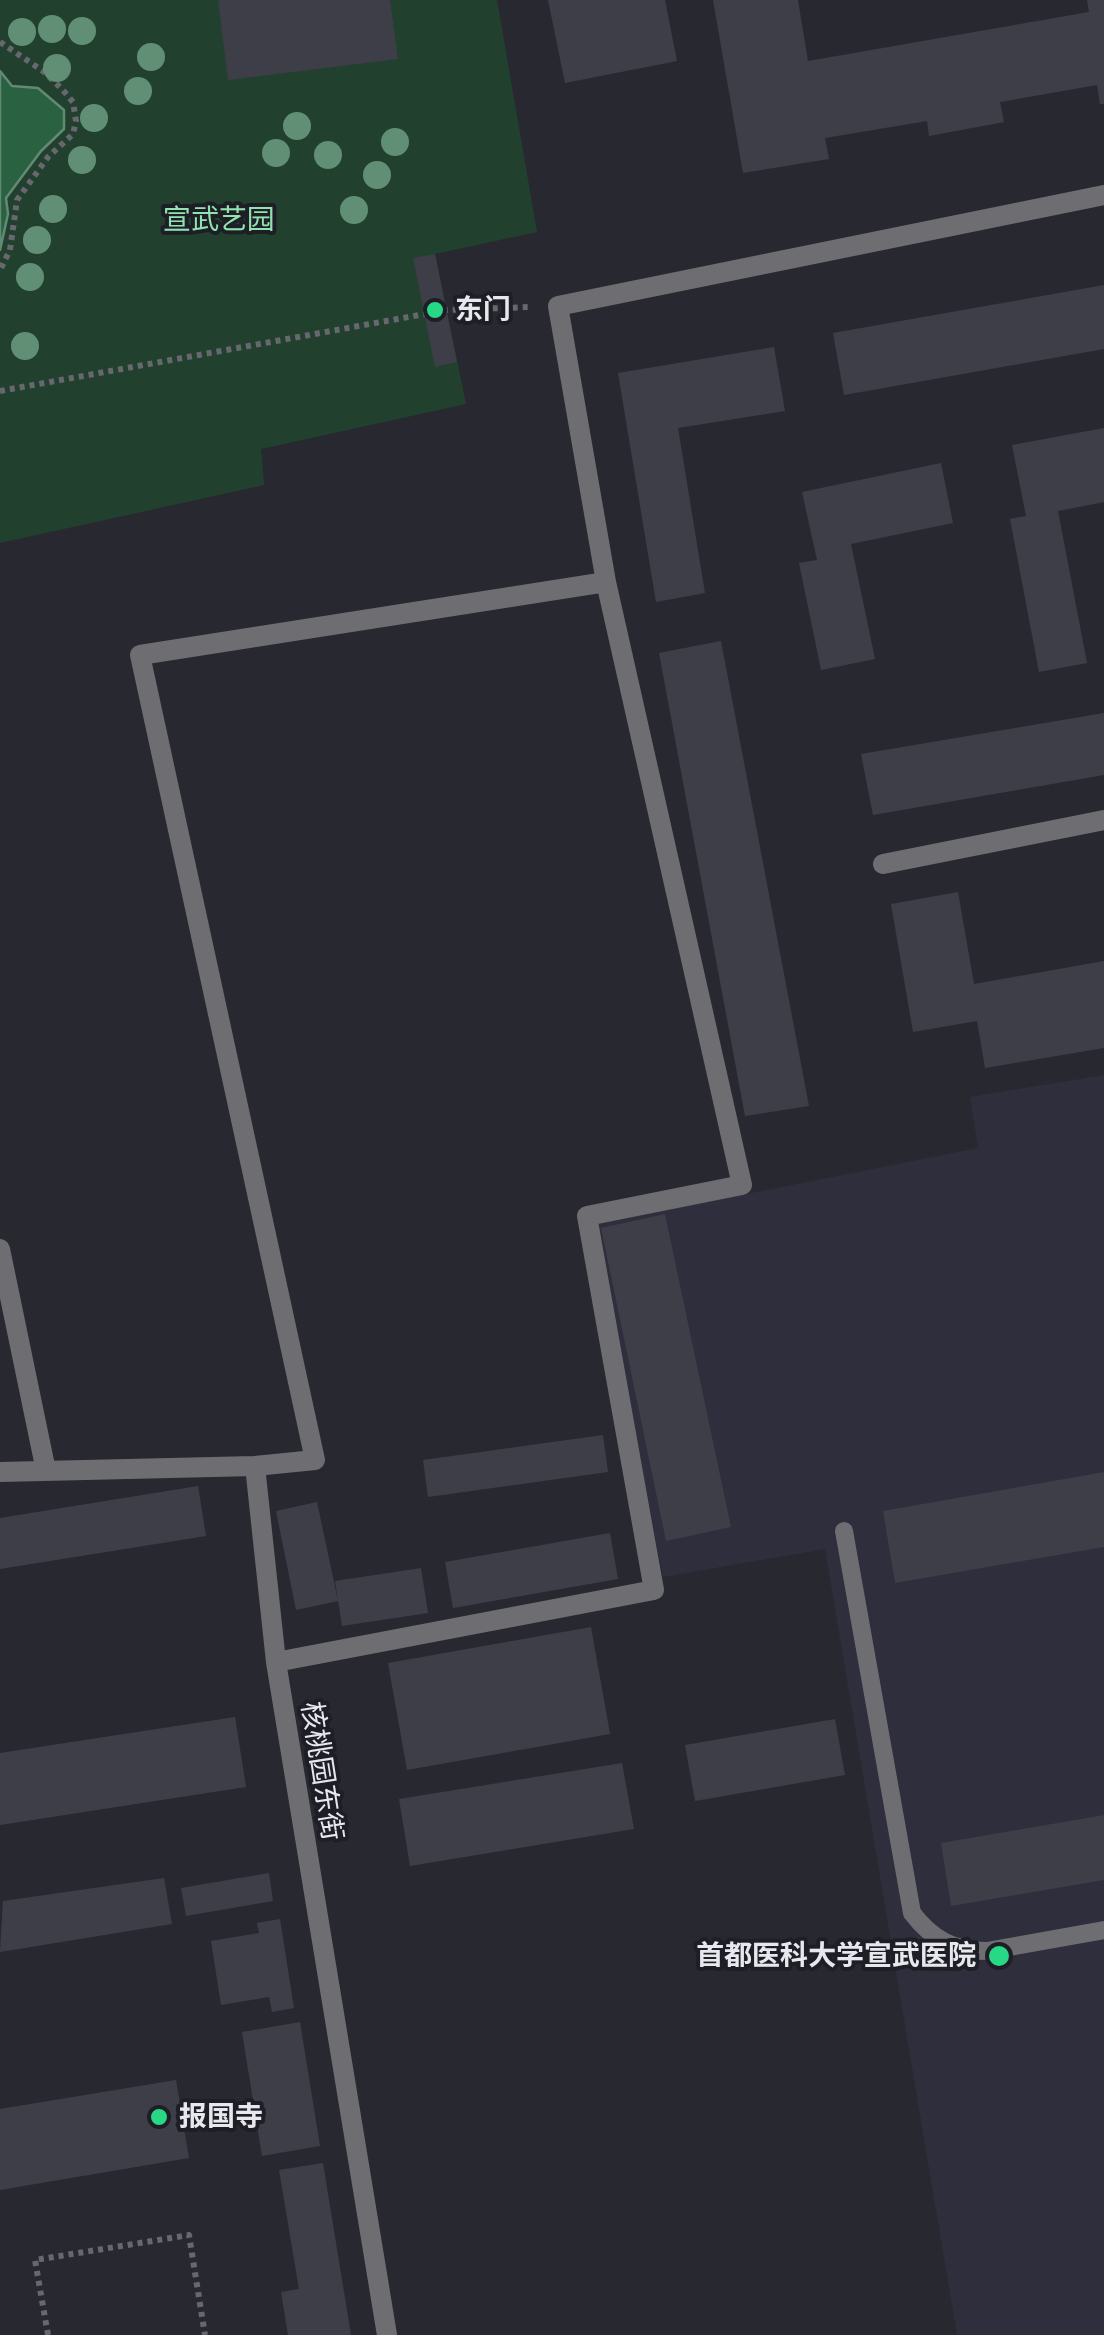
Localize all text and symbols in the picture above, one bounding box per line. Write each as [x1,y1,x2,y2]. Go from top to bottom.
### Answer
park label: 宣武艺园 [163,203,275,237]
place label: 东门 [455,293,511,327]
marker: 东门 [424,299,446,321]
street label: 核桃园东街 [294,1699,350,1843]
place label: 首都医科大学宣武医院 [696,1939,976,1973]
marker: 首都医科大学宣武医院 [986,1943,1012,1969]
place label: 报国寺 [179,2100,263,2134]
marker: 报国寺 [148,2106,170,2128]

